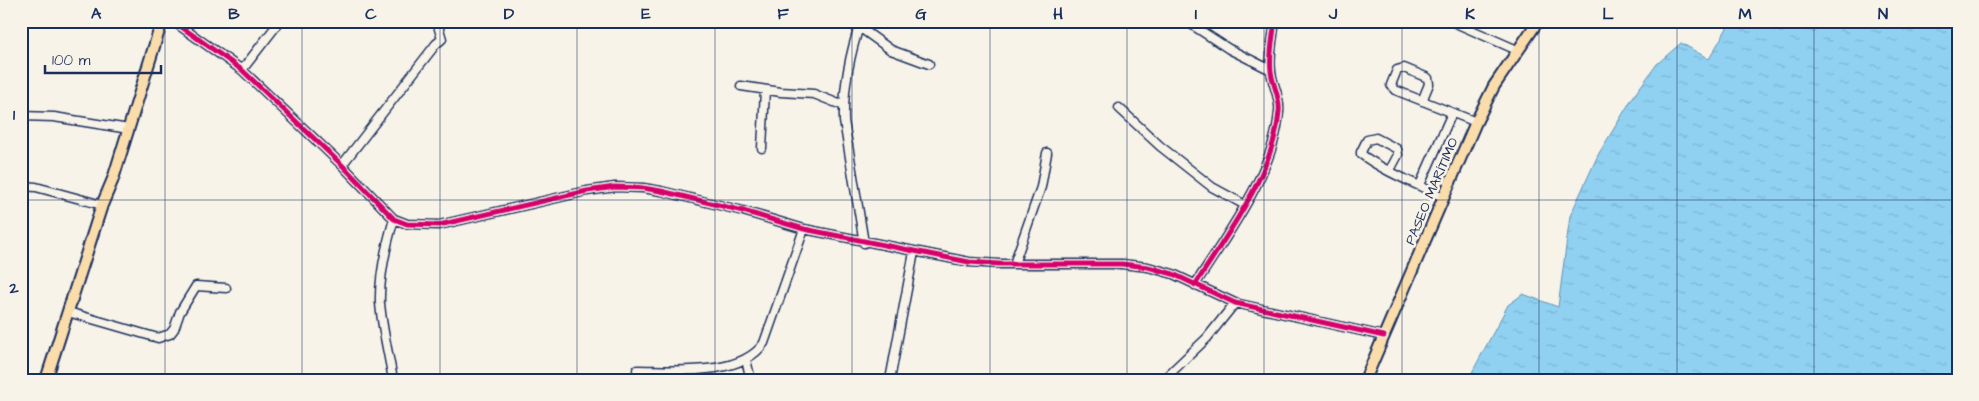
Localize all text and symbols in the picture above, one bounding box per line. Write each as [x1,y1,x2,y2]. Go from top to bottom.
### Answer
text: A [91,3,102,25]
text: B [228,3,240,25]
text: C [365,3,377,25]
text: D [504,3,515,25]
text: E [641,3,651,25]
text: F [777,3,789,25]
text: G [915,3,927,25]
text: H [1053,3,1063,25]
text: I [1195,3,1197,25]
text: J [1328,3,1338,25]
text: K [1465,3,1475,25]
text: L [1602,3,1614,25]
text: M [1738,3,1752,25]
text: N [1878,3,1888,25]
scale bar [45,42,161,74]
text: 100 m [52,50,91,71]
text: 1 [13,104,16,126]
street label: PASEO MARÍTIMO [1400,135,1464,248]
text: 2 [8,277,19,299]

